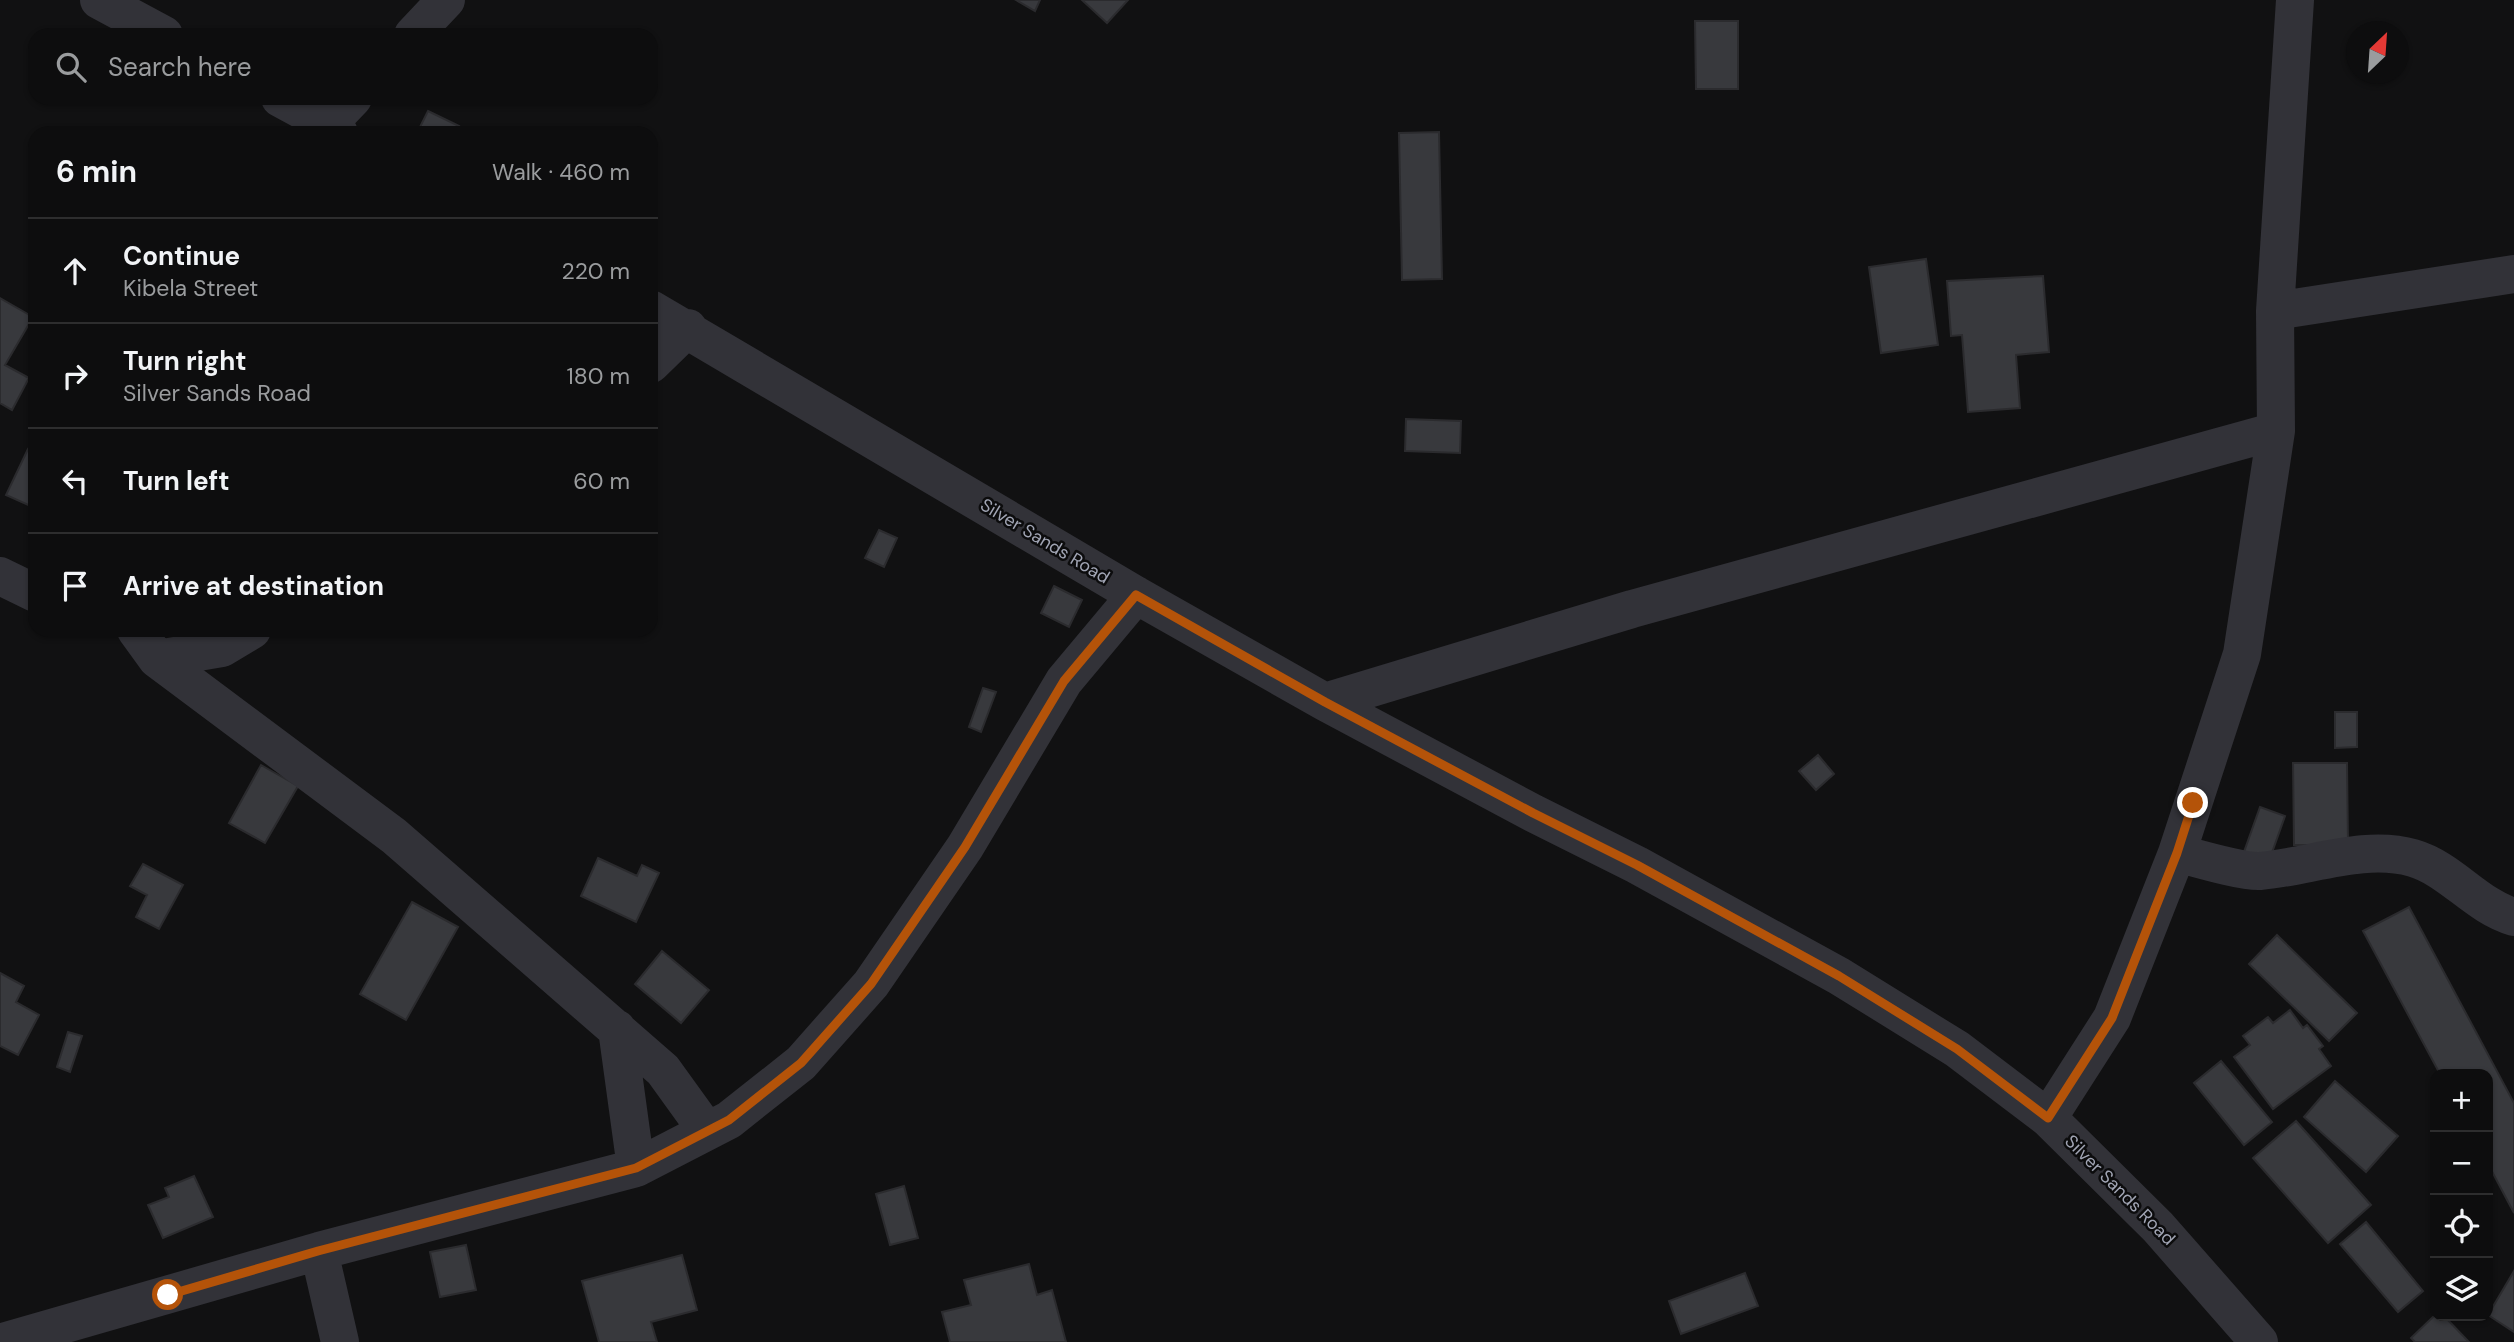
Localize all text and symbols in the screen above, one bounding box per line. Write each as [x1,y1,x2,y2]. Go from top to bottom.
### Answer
north arrow [2346,21,2409,84]
search box [28,28,658,105]
icon: search [52,48,90,86]
text: Search here [108,50,251,84]
text: 6 min [56,152,137,191]
text: Walk · 460 m [492,157,630,187]
text: Continue [123,239,240,273]
icon: ahead [56,252,94,290]
text: 220 m [561,256,630,286]
text: Kibela Street [123,273,258,303]
text: Turn right [123,344,247,378]
icon: right [56,357,94,395]
text: 180 m [566,361,630,391]
text: Silver Sands Road [123,378,311,408]
icon: left [56,462,94,500]
text: Turn left [123,464,230,498]
text: 60 m [573,466,630,496]
street label: Silver Sands Road [976,493,1114,589]
icon: arrive [56,567,94,605]
text: Arrive at destination [123,569,384,603]
route end [2177,787,2208,818]
map controls [2430,1069,2493,1321]
button: + [2430,1069,2493,1132]
street label: Silver Sands Road [2060,1130,2180,1250]
button: − [2430,1132,2493,1195]
button: locate [2430,1195,2493,1258]
button: layers [2430,1258,2493,1321]
route start [152,1279,183,1310]

